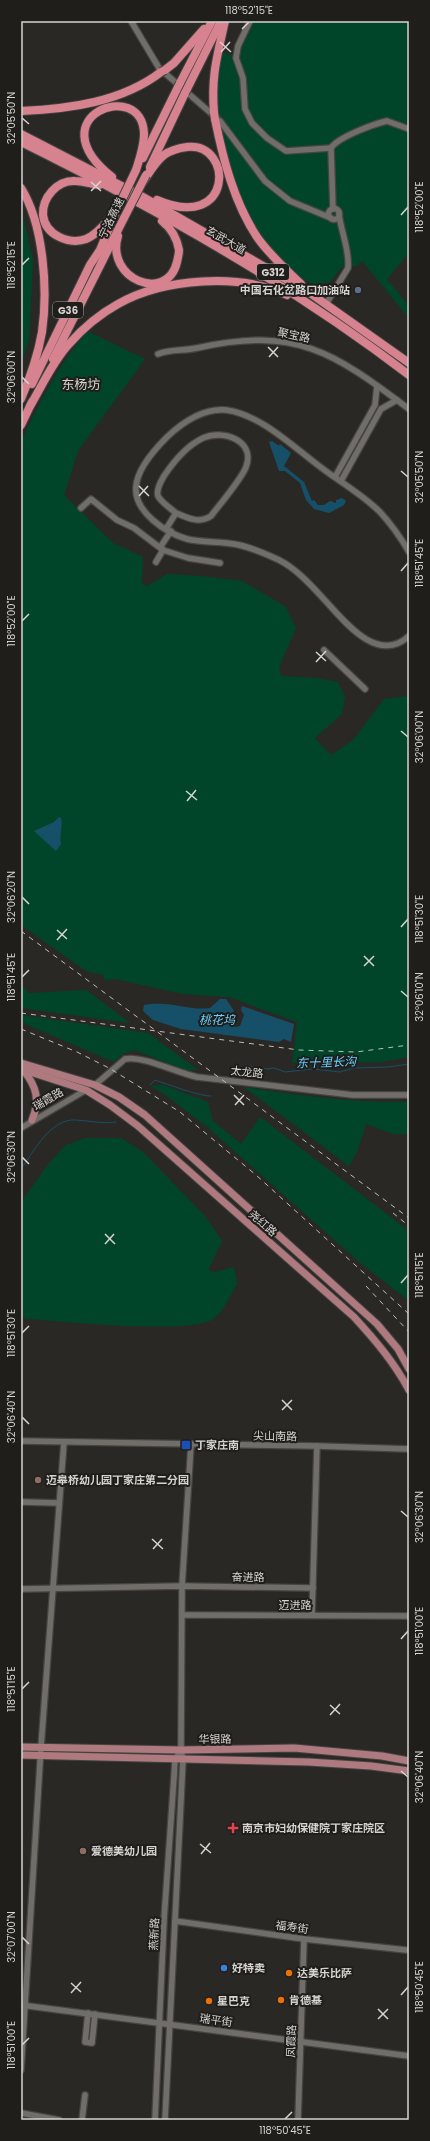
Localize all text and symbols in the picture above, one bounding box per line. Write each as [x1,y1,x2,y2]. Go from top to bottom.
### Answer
text: 118°52'15"E [225,3,273,18]
text: 32°05'50"N [4,92,19,144]
text: 118°52'00"E [412,181,427,233]
street label: 宁洛高速 [94,195,128,241]
street label: 玄武大道 [203,222,249,258]
text: 118°52'15"E [4,241,19,289]
road number: G312 [257,264,289,280]
place label: 中国石化岔路口加油站 [240,282,350,298]
marker: 中国石化岔路口加油站 [353,285,363,295]
road number: G36 [53,302,83,318]
street label: 聚宝路 [276,324,312,346]
text: 32°06'00"N [4,351,19,403]
district label: 东杨坊 [61,375,101,394]
text: 32°05'50"N [412,451,427,503]
text: 118°51'45"E [412,539,427,587]
text: 118°52'00"E [4,595,19,647]
text: 32°06'00"N [412,711,427,763]
text: 32°06'20"N [4,871,19,923]
text: 118°51'30"E [412,895,427,943]
text: 118°51'45"E [4,953,19,1001]
text: 32°06'10"N [412,972,427,1022]
water label: 桃花坞 [199,1011,236,1028]
water label: 东十里长沟 [296,1052,358,1072]
street label: 太龙路 [230,1062,264,1082]
street label: 瑞霞路 [30,1084,66,1114]
text: 32°06'30"N [4,1131,19,1183]
street label: 尧红路 [245,1206,281,1240]
text: 118°51'15"E [412,1252,427,1298]
text: 118°51'30"E [4,1309,19,1357]
text: 32°06'40"N [4,1391,19,1443]
street label: 尖山南路 [253,1428,297,1444]
place label: 丁家庄南 [195,1437,239,1453]
marker: 丁家庄南 [180,1439,192,1451]
place label: 迈皋桥幼儿园丁家庄第二分园 [46,1472,189,1488]
marker: 迈皋桥幼儿园丁家庄第二分园 [33,1475,43,1485]
text: 32°06'30"N [412,1491,427,1543]
street label: 奋进路 [231,1569,265,1585]
street label: 迈进路 [279,1597,312,1613]
text: 118°51'00"E [412,1607,427,1655]
text: 118°51'15"E [4,1666,19,1712]
street label: 华银路 [198,1731,232,1747]
text: 32°06'40"N [412,1751,427,1803]
place label: 南京市妇幼保健院丁家庄院区 [242,1820,385,1836]
marker: 南京市妇幼保健院丁家庄院区 [227,1822,239,1834]
place label: 爱德美幼儿园 [91,1843,157,1859]
marker: 爱德美幼儿园 [78,1846,88,1856]
text: 32°07'00"N [4,1911,19,1963]
street label: 燕新路 [145,1917,163,1951]
street label: 福寿街 [275,1917,309,1937]
place label: 好特卖 [232,1960,265,1976]
text: 118°50'45"E [412,1961,427,2013]
marker: 好特卖 [219,1963,229,1973]
place label: 达美乐比萨 [297,1965,352,1981]
marker: 达美乐比萨 [284,1968,294,1978]
place label: 肯德基 [289,1992,322,2008]
place label: 星巴克 [217,1993,250,2009]
marker: 肯德基 [276,1995,286,2005]
marker: 星巴克 [204,1996,214,2006]
street label: 瑞平街 [199,2010,233,2030]
text: 118°51'00"E [4,2021,19,2069]
street label: 凤霞路 [282,2024,300,2058]
text: 118°50'45"E [259,2123,311,2138]

